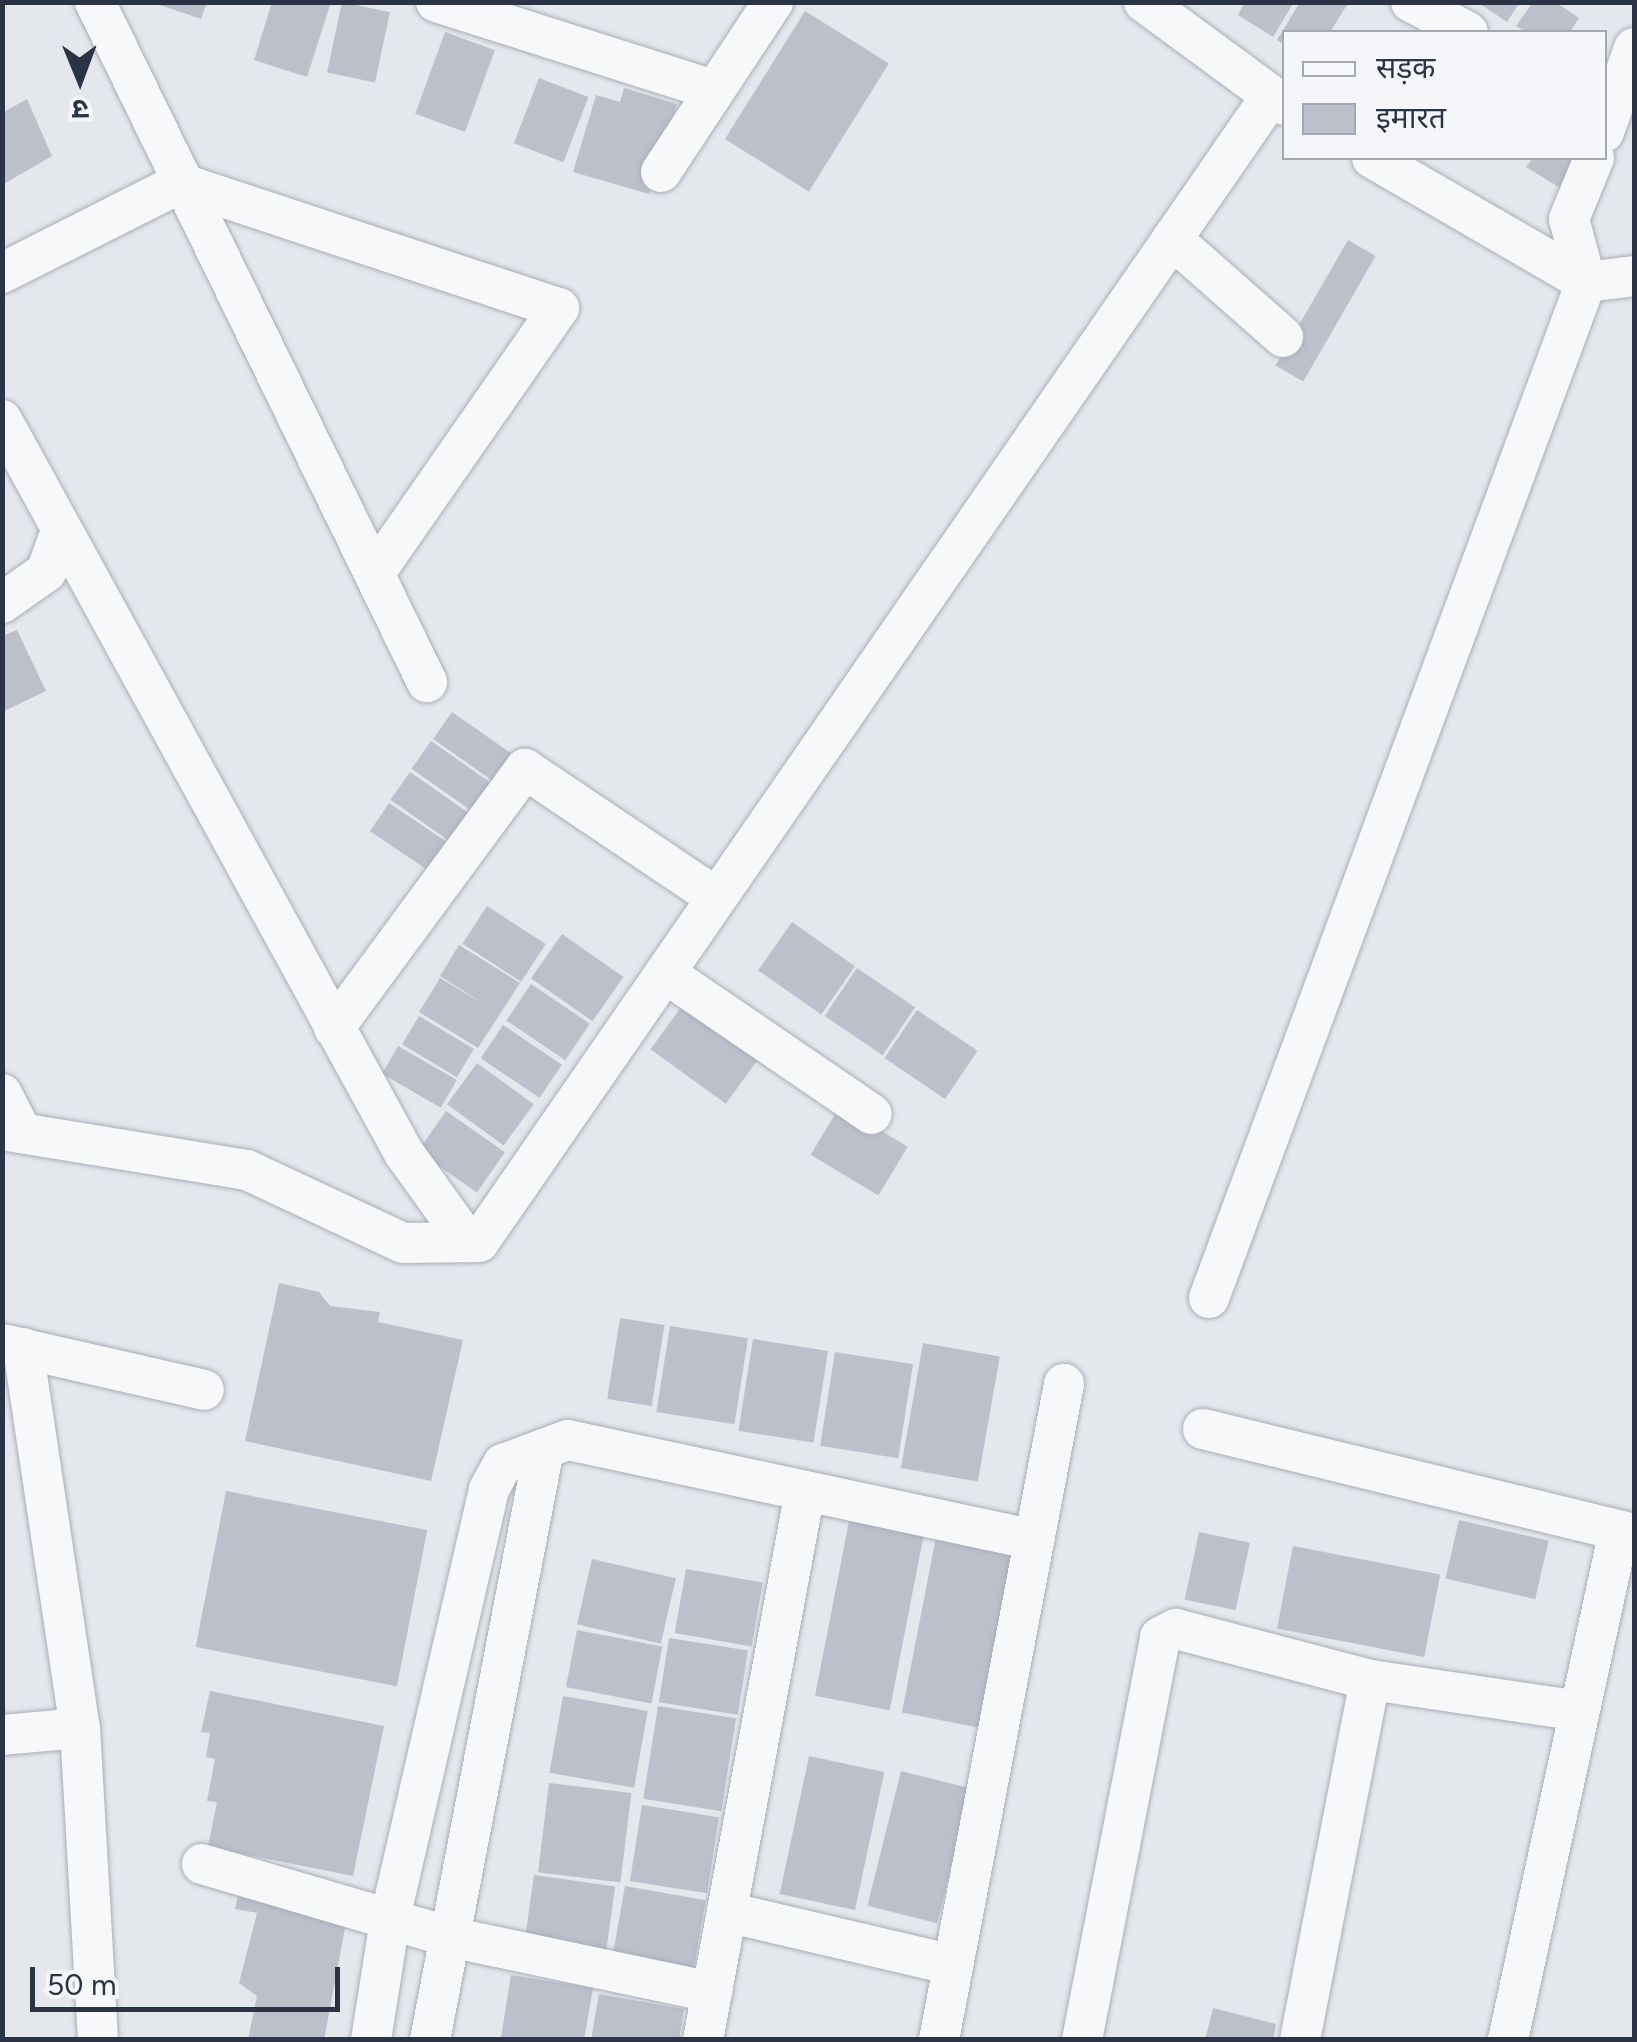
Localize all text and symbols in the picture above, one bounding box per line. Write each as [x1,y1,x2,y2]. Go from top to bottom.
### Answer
north arrow [30,30,130,130]
legend [1282,30,1607,160]
text: सड़क [1376,49,1435,86]
text: उ [72,93,89,127]
text: इमारत [1376,99,1446,136]
scale bar [35,1947,345,2009]
text: 50 m [47,1966,116,2003]

